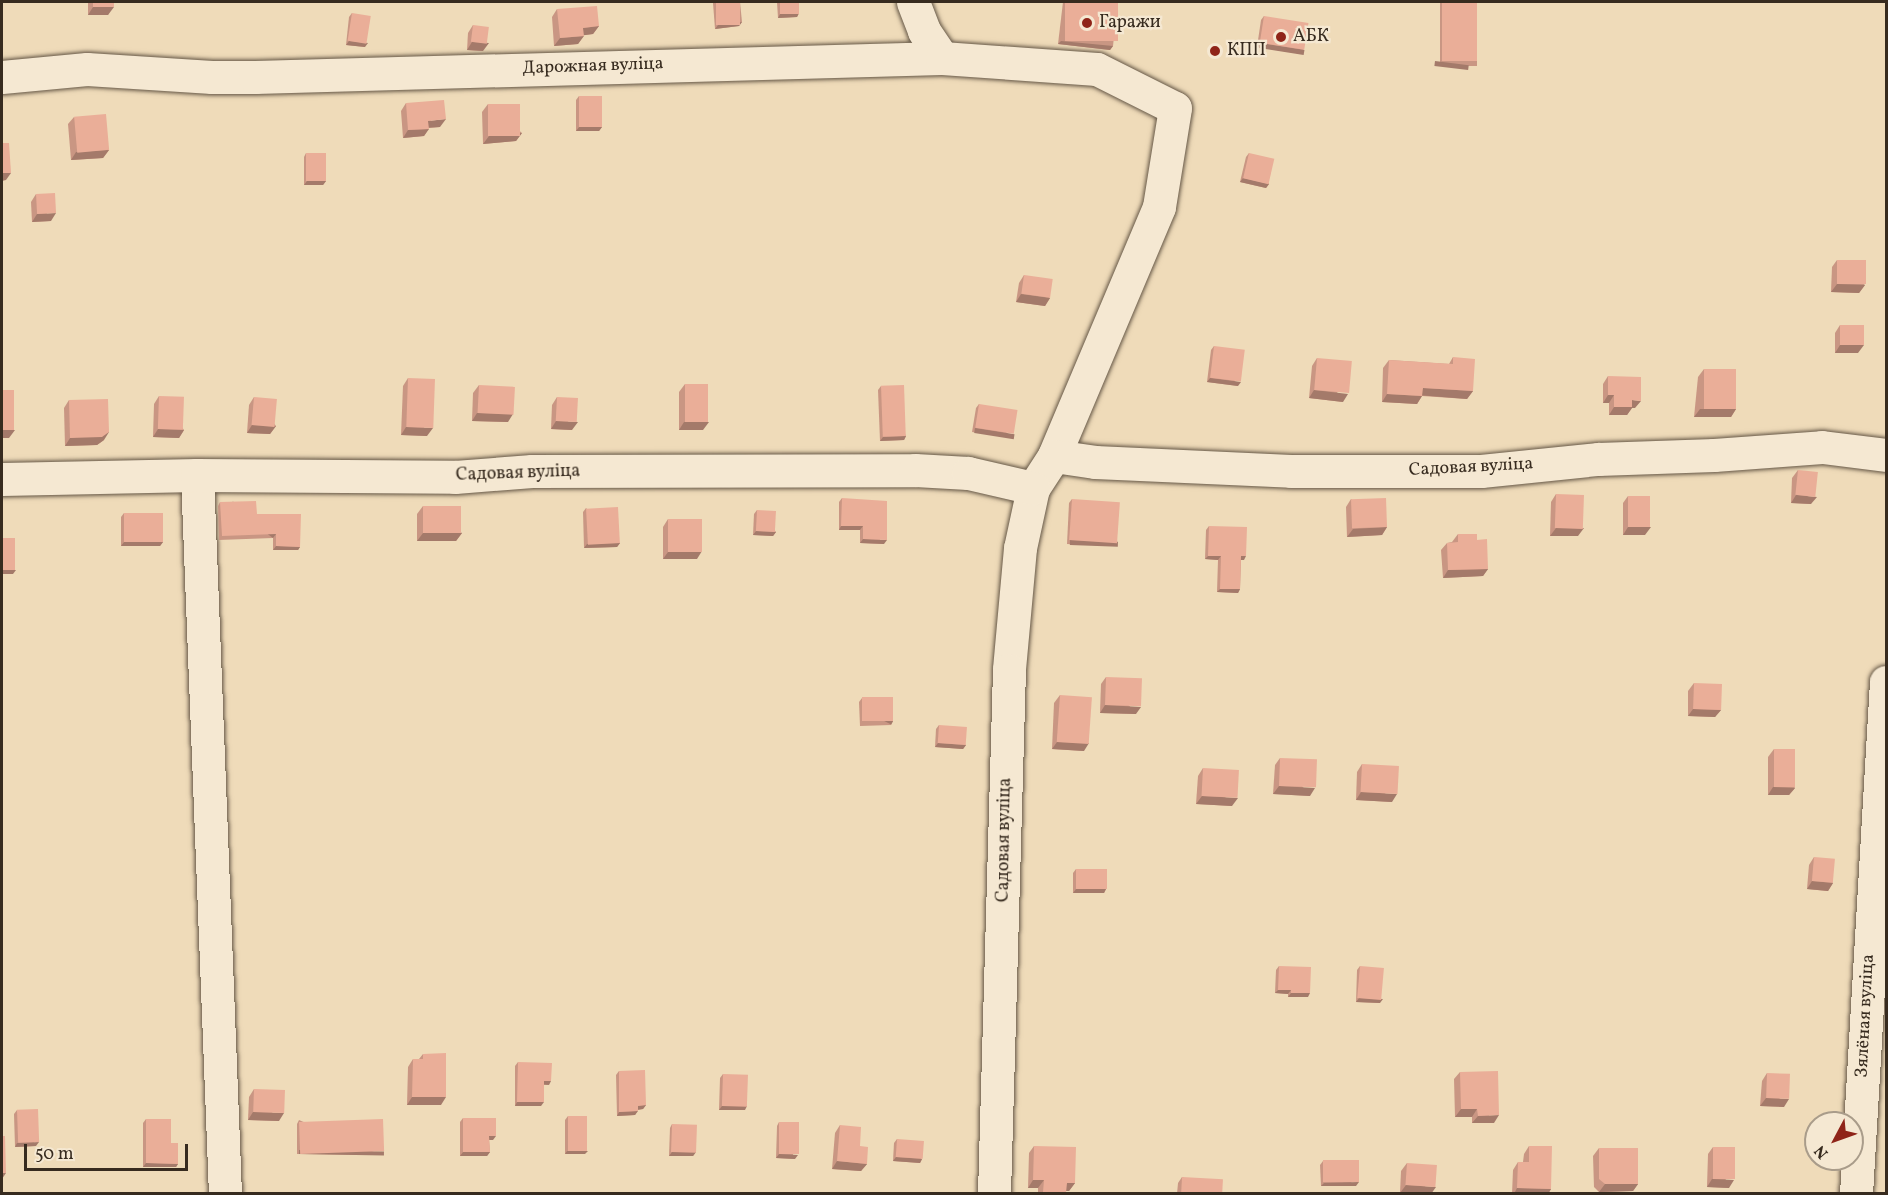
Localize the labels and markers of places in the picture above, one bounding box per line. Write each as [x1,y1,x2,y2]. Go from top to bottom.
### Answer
place label: Гаражи [1099,12,1161,34]
marker: Гаражи [1080,16,1094,30]
place label: АБК [1293,26,1329,48]
marker: АБК [1274,30,1288,44]
place label: КПП [1227,40,1266,62]
marker: КПП [1208,44,1222,58]

